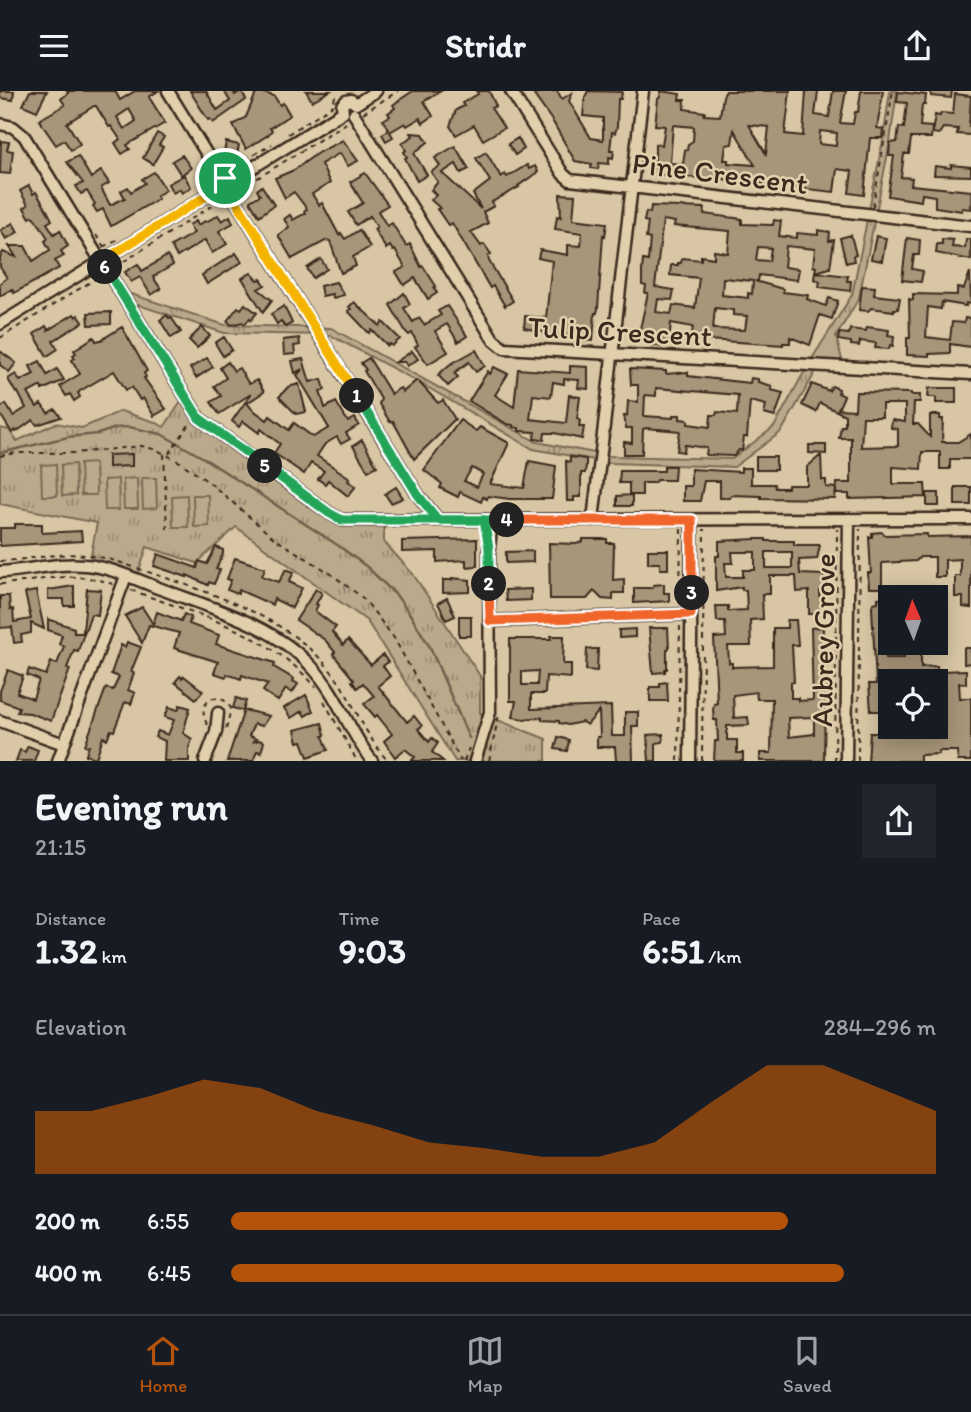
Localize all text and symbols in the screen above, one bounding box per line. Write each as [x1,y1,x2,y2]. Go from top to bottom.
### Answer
icon: menu [35,27,73,65]
text: Stridr [445,27,526,65]
icon: share [898,27,936,65]
street label: Pine Crescent [630,144,810,202]
pin [195,148,255,208]
icon: arrive [206,159,244,197]
pin: 6 [88,249,122,285]
text: 6 [99,255,110,278]
street label: Tulip Crescent [527,308,713,354]
pin: 1 [340,379,374,413]
text: 1 [352,384,361,407]
pin: 5 [247,449,282,483]
text: 5 [260,454,269,477]
pin: 4 [490,503,524,537]
text: 4 [501,508,512,531]
street label: Aubrey Grove [803,553,843,727]
pin: 2 [472,567,506,601]
text: 2 [484,572,494,595]
pin: 3 [674,575,710,611]
text: 3 [686,581,697,604]
north arrow [878,585,948,655]
map controls [878,585,948,739]
button: locate [878,669,948,739]
text: Evening run [35,784,228,830]
button: share [862,784,936,858]
text: 21:15 [35,833,86,861]
text: Distance [35,907,106,930]
text: Time [339,907,379,930]
text: Pace [642,907,680,930]
text: 1.32 [35,930,97,972]
text: 9:03 [339,930,406,972]
text: 6:51 [642,930,704,972]
text: km [97,945,127,968]
text: /km [704,945,741,968]
text: Elevation [35,1013,126,1041]
text: 284–296 m [824,1013,936,1041]
text: 200 m [35,1207,100,1235]
text: 6:55 [147,1207,189,1235]
text: 400 m [35,1259,102,1287]
text: 6:45 [147,1259,191,1287]
tab: Home [139,1332,187,1397]
tab: Map [466,1332,504,1397]
tab: Saved [783,1332,832,1397]

